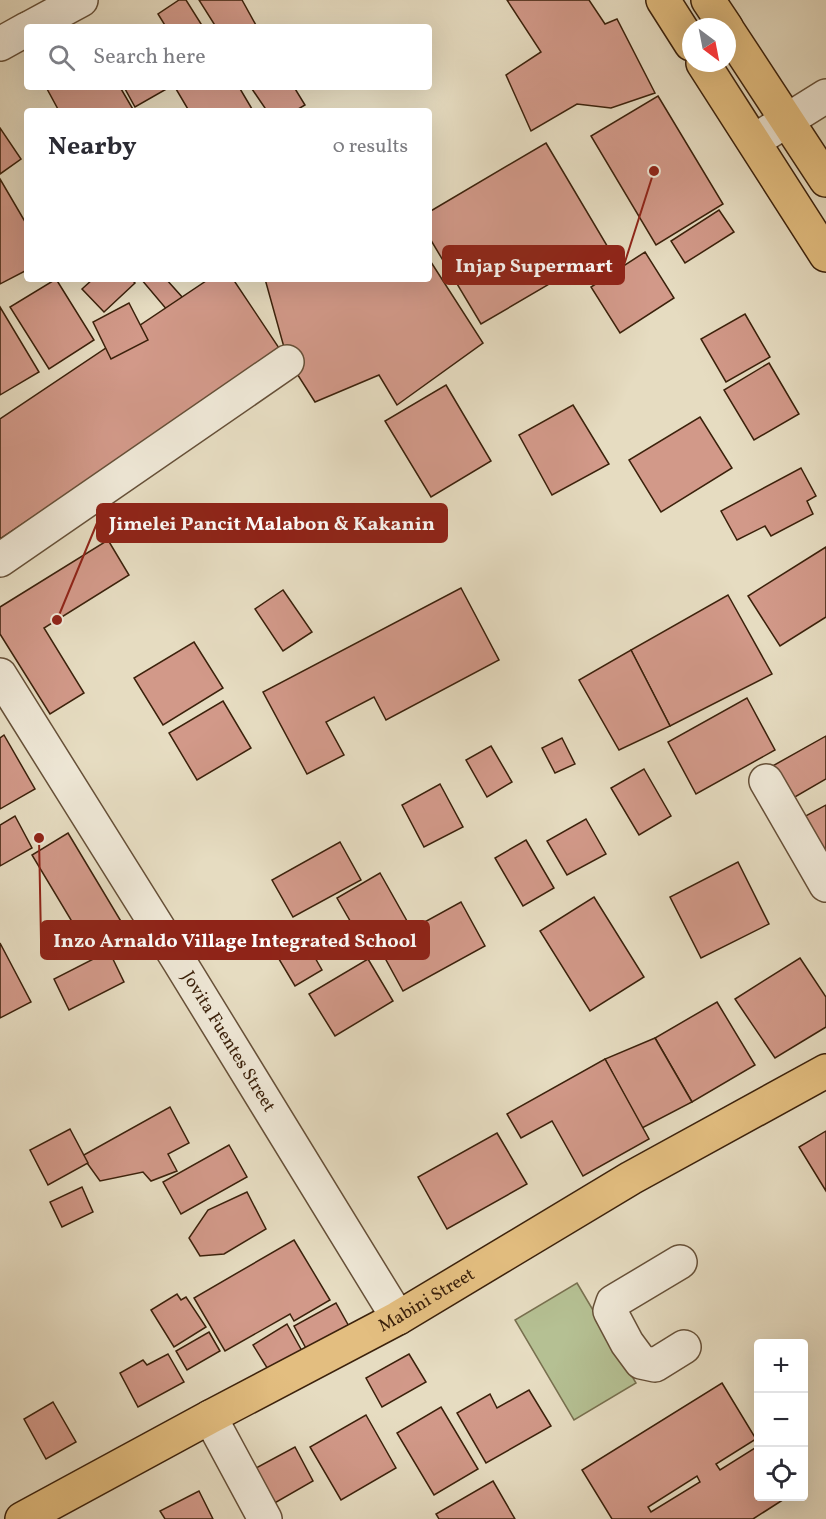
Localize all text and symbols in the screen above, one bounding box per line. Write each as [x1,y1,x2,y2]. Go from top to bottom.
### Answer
north arrow [682,18,736,72]
search box [24,24,432,90]
icon: search [45,41,78,74]
text: Search here [93,42,206,73]
text: Nearby [48,129,137,165]
text: 0 results [333,133,408,161]
callout: Injap Supermart [443,246,624,284]
text: Injap Supermart [455,253,613,281]
callout: Jimelei Pancit Malabon & Kakanin [97,504,447,542]
text: Jimelei Pancit Malabon & Kakanin [108,511,435,539]
callout: Inzo Arnaldo Village Integrated School [41,921,429,959]
text: Inzo Arnaldo Village Integrated School [53,928,417,956]
street label: Jovita Fuentes Street [176,966,281,1117]
street label: Mabini Street [374,1262,480,1339]
map controls [754,1339,808,1501]
button: + [754,1339,808,1393]
button: − [754,1393,808,1447]
button: locate [754,1447,808,1501]

